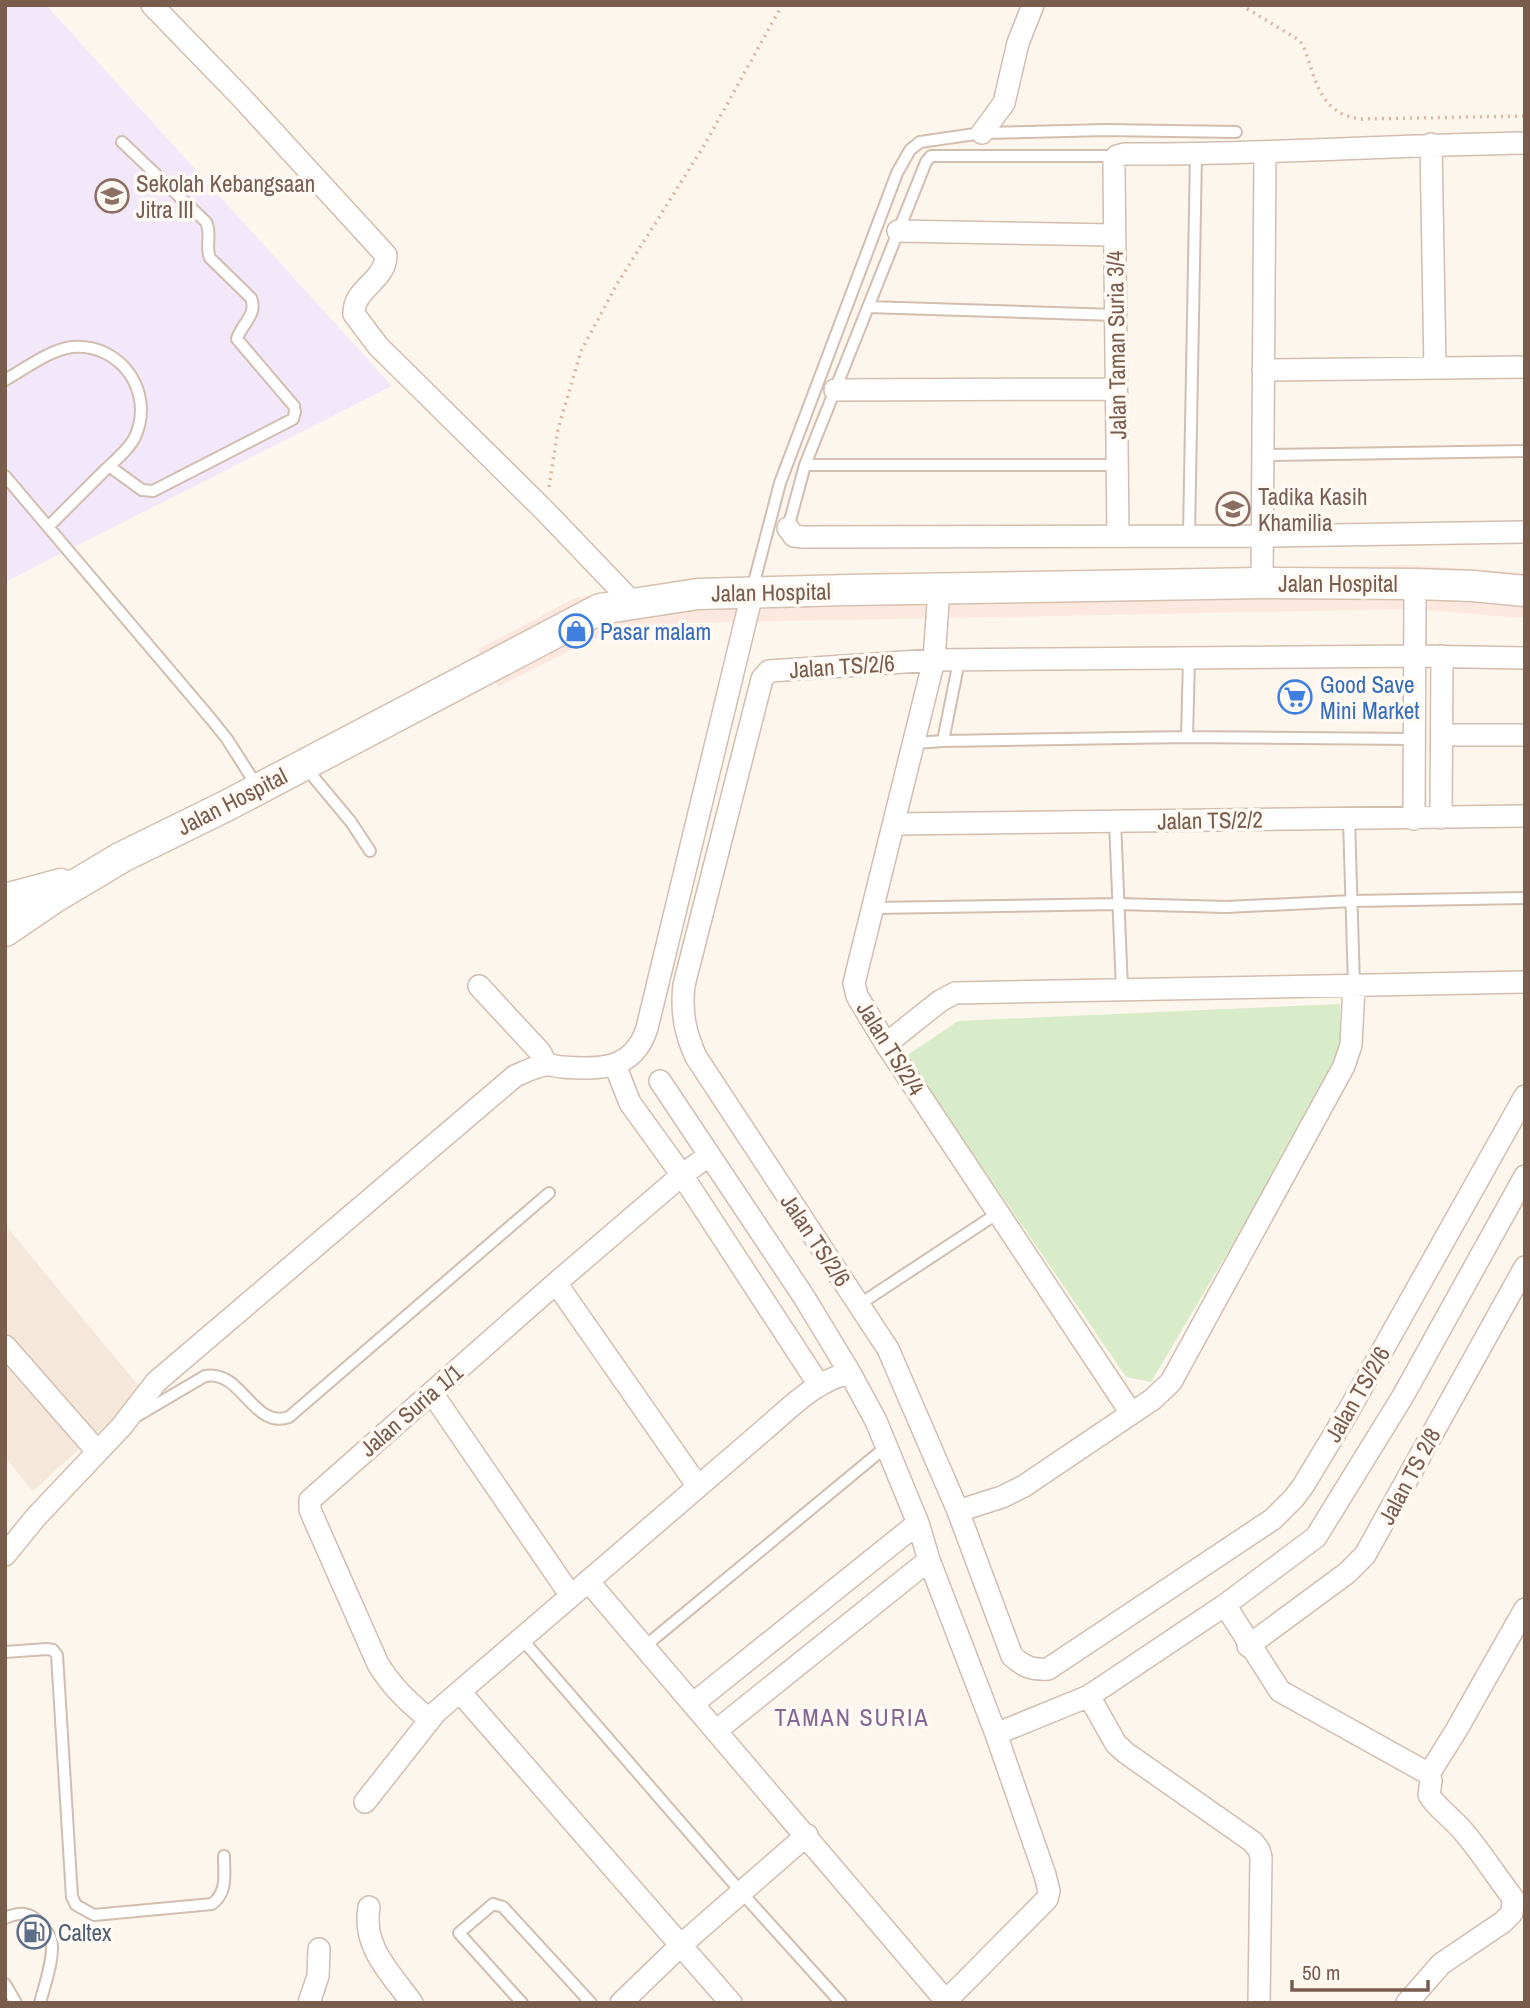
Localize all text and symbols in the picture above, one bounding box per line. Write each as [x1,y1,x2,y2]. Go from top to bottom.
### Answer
place label: Sekolah Kebangsaan Jitra III [136,168,315,225]
school or university icon: Sekolah Kebangsaan Jitra III [93,177,131,215]
street label: Jalan Taman Suria 3/4 [1099,250,1133,440]
place label: Tadika Kasih Khamilia [1258,481,1367,538]
school or university icon: Tadika Kasih Khamilia [1214,490,1252,528]
street label: Jalan Hospital [1278,568,1398,599]
street label: Jalan Hospital [711,575,831,609]
shop icon: Pasar malam [557,612,595,650]
place label: Pasar malam [600,616,711,647]
street label: Jalan TS/2/6 [788,647,896,685]
place label: Good Save Mini Market [1320,669,1420,726]
supermarket icon: Good Save Mini Market [1276,678,1314,716]
street label: Jalan Hospital [172,760,292,842]
street label: Jalan TS/2/2 [1157,804,1263,836]
street label: Jalan TS/2/4 [850,995,932,1101]
street label: Jalan TS/2/6 [774,1188,858,1292]
street label: Jalan TS/2/6 [1317,1341,1397,1447]
street label: Jalan Suria 1/1 [353,1356,469,1463]
street label: Jalan TS 2/8 [1371,1422,1447,1530]
district label: TAMAN SURIA [774,1701,930,1733]
fuel station icon: Caltex [15,1913,53,1951]
place label: Caltex [58,1917,112,1948]
scale bar [1292,1948,1428,1992]
text: 50 m [1302,1958,1340,1987]

